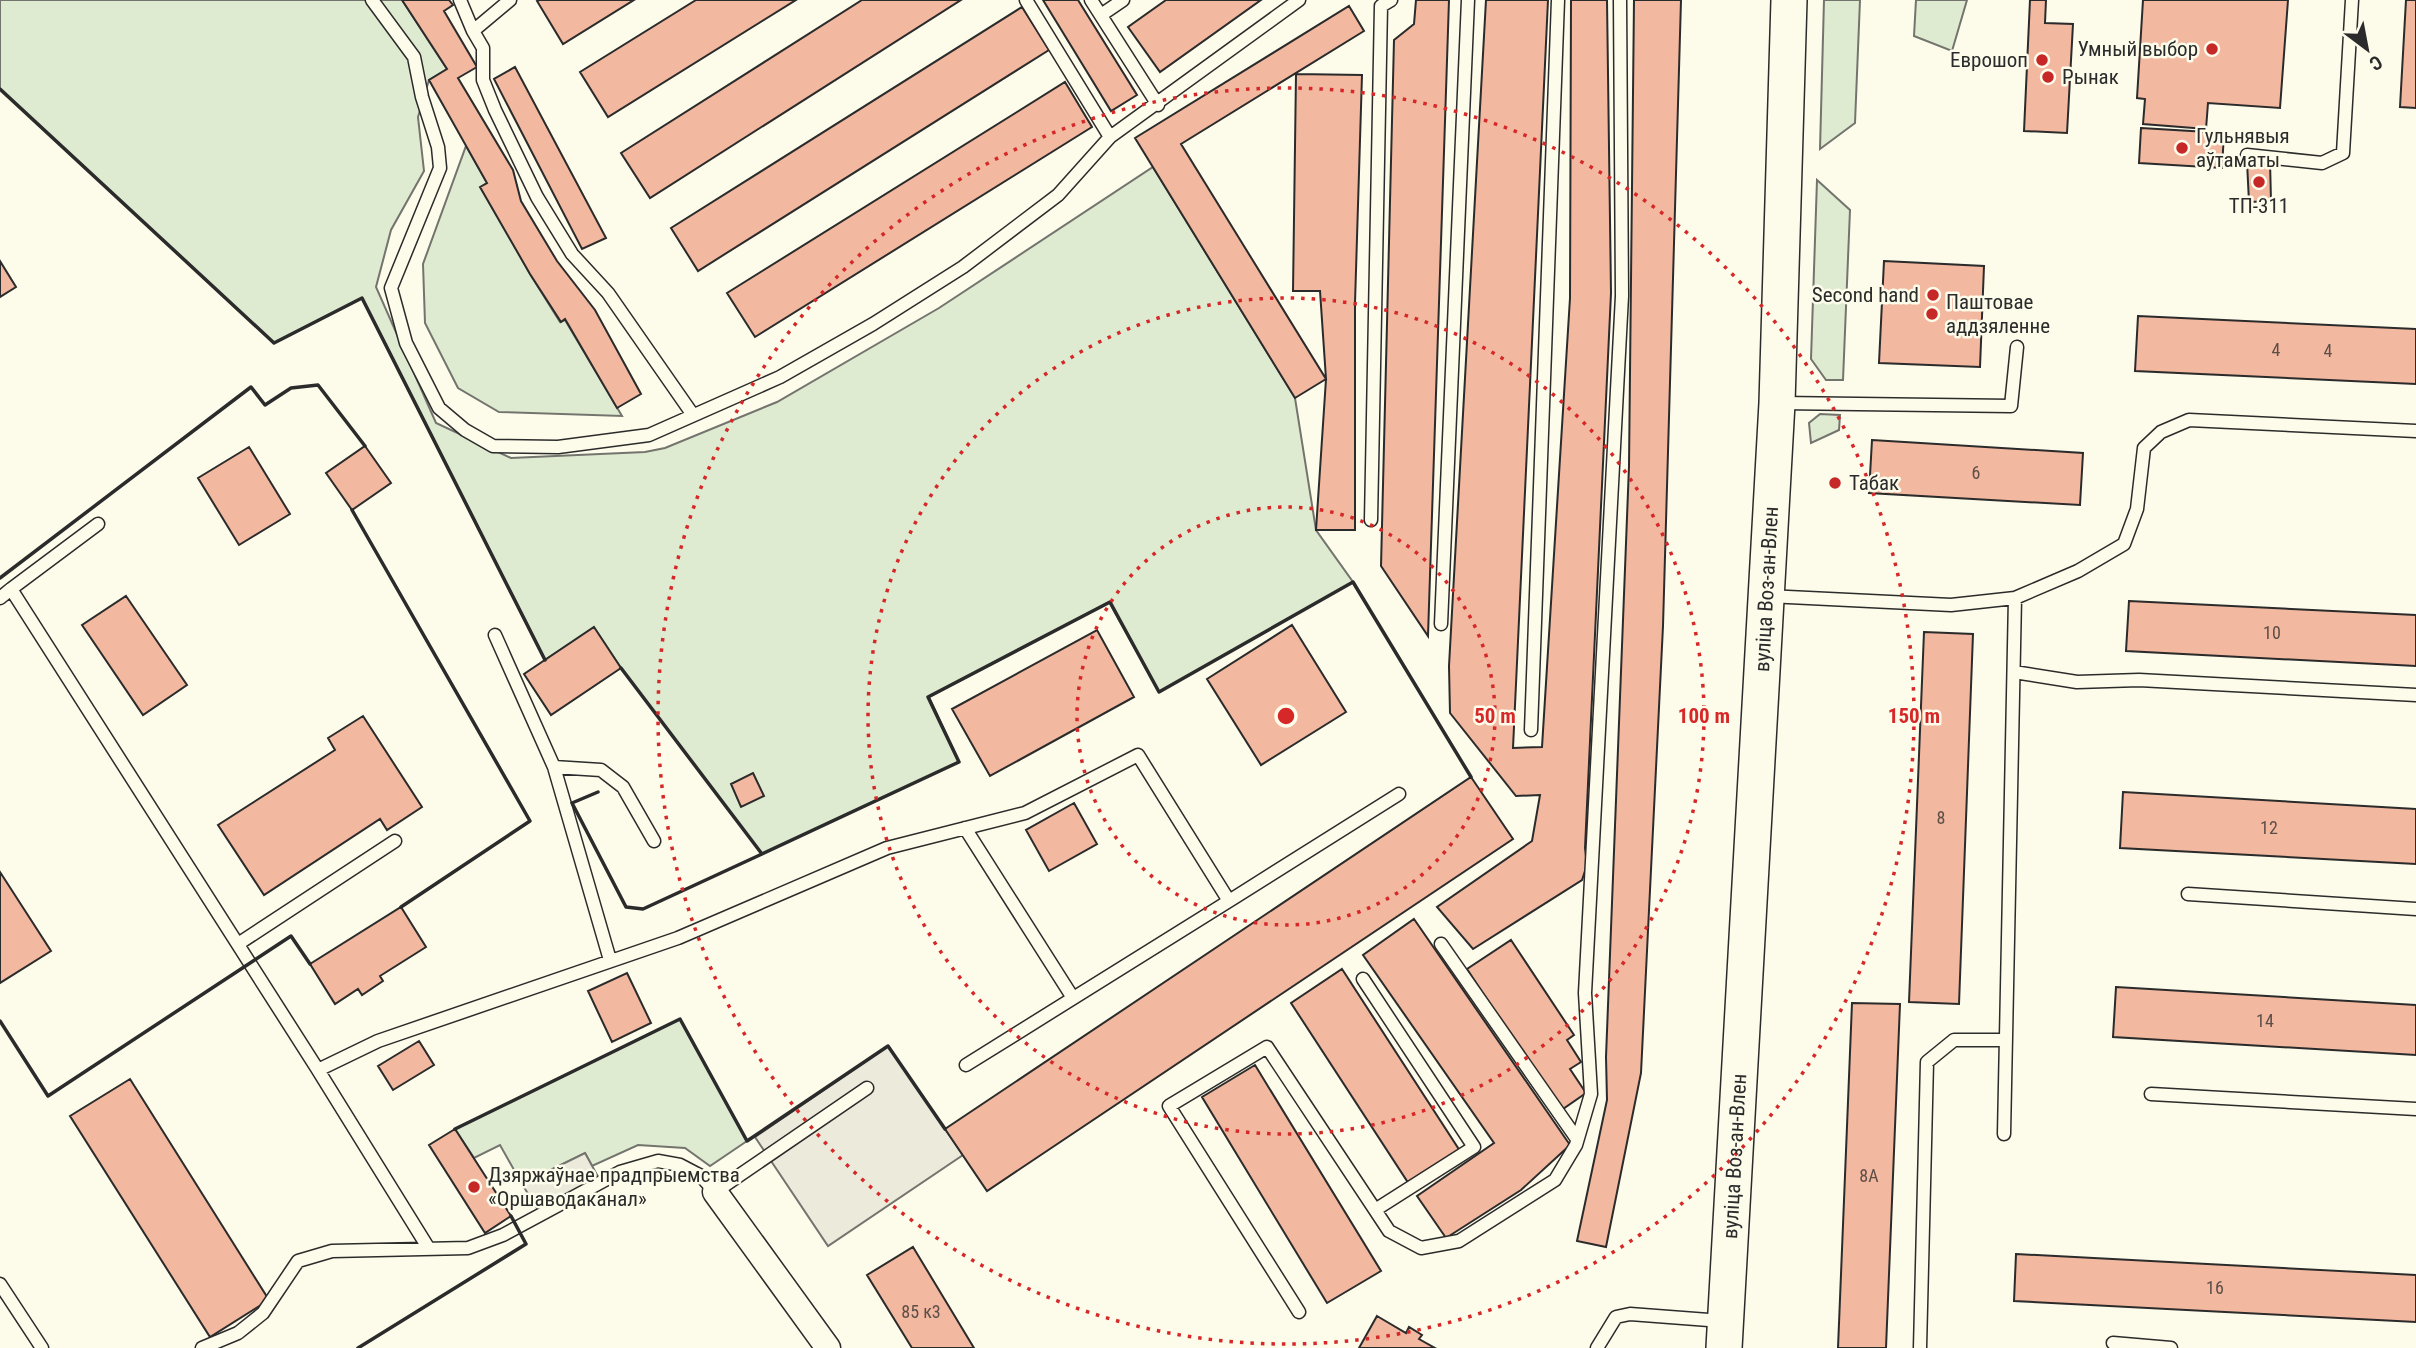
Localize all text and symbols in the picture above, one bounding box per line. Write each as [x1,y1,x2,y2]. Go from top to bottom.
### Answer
north arrow [2332,14,2402,84]
place label: Умный выбор [2078,37,2198,61]
marker: Умный выбор [2204,41,2220,57]
place label: Еврошоп [1950,48,2028,72]
text: С [2365,50,2386,76]
marker: Еврошоп [2034,52,2050,68]
place label: Рынак [2062,65,2119,89]
marker: Рынак [2040,69,2056,85]
place label: Гульнявыя аўтаматы [2196,124,2290,172]
marker: Гульнявыя аўтаматы [2174,140,2190,156]
marker: ТП-311 [2251,174,2267,190]
place label: ТП-311 [2229,194,2289,218]
place label: Second hand [1812,283,1919,307]
marker: Second hand [1925,287,1941,303]
place label: Паштовае аддзяленне [1946,290,2050,338]
marker: Паштовае аддзяленне [1924,306,1940,322]
house number: 4 [2272,339,2281,360]
house number: 4 [2324,340,2333,361]
house number: 6 [1972,462,1980,483]
place label: Табак [1849,471,1899,495]
marker: Табак [1827,475,1843,491]
street label: вуліца Воз-ан-Влен [1750,506,1783,673]
house number: 10 [2263,622,2281,643]
centre of rings [1274,704,1298,728]
text: 50 m [1474,704,1516,728]
text: 100 m [1678,704,1730,728]
text: 150 m [1888,704,1940,728]
house number: 8 [1937,807,1945,828]
house number: 12 [2260,817,2278,838]
house number: 14 [2256,1010,2274,1031]
street label: вуліца Воз-ан-Влен [1718,1073,1751,1240]
place label: Дзяржаўнае прадпрыемства «Оршаводаканал» [488,1163,740,1211]
house number: 8А [1859,1165,1879,1186]
marker: Дзяржаўнае прадпрыемства «Оршаводаканал» [466,1179,482,1195]
house number: 16 [2206,1277,2224,1298]
house number: 85 к3 [901,1301,941,1322]

